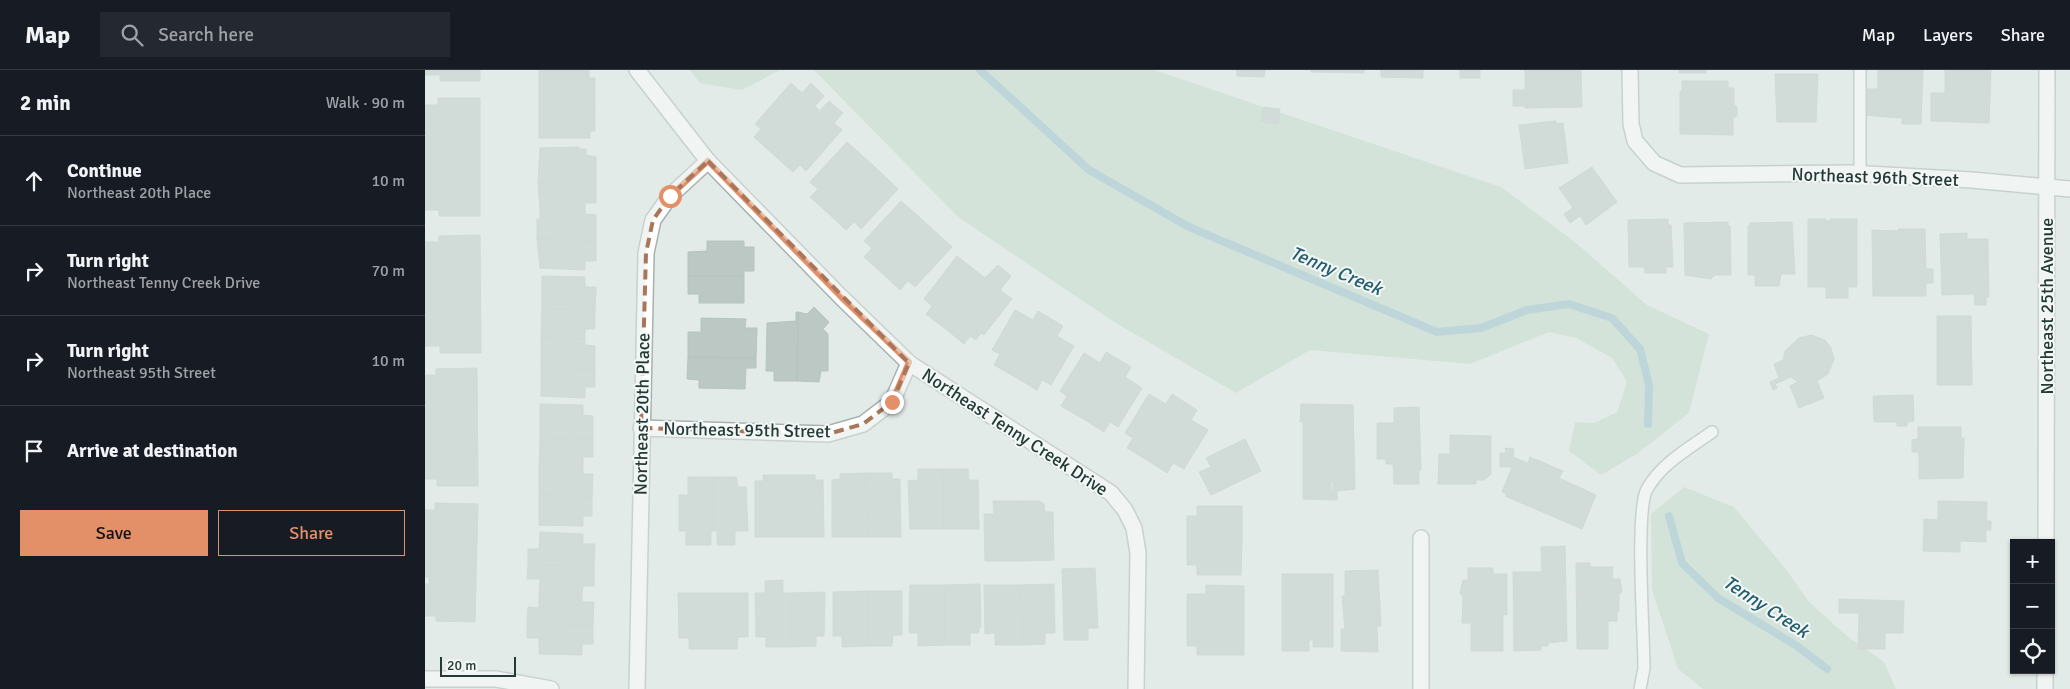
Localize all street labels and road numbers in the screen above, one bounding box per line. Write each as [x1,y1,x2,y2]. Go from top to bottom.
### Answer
street label: Northeast 96th Street [1791,163,1959,191]
street label: Northeast 25th Avenue [2036,218,2058,394]
street label: Northeast 20th Place [630,333,654,495]
street label: Northeast Tenny Creek Drive [918,364,1112,500]
street label: Northeast 95th Street [663,418,831,442]

